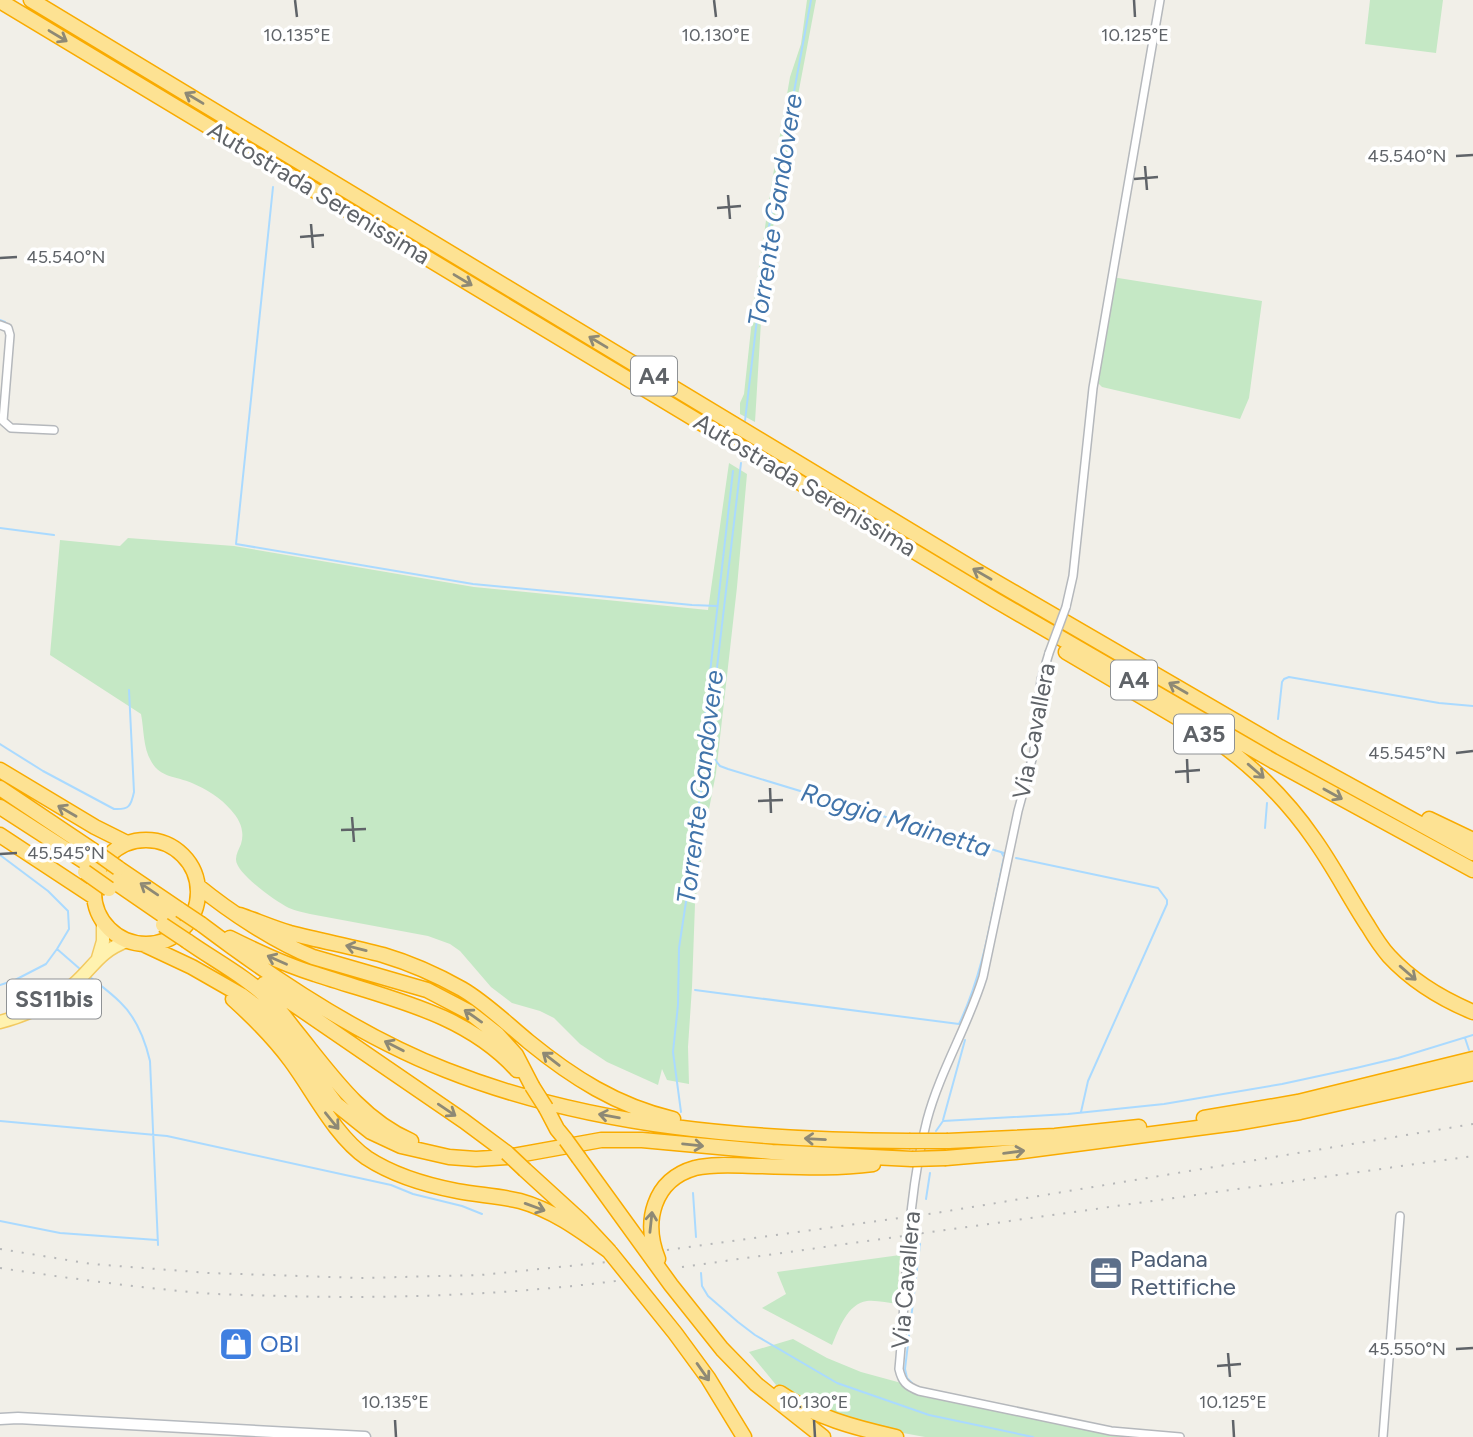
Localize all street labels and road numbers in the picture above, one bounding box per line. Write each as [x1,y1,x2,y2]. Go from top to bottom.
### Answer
street label: Autostrada Serenissima [203,115,436,270]
road number: A4 [631,356,677,396]
street label: Autostrada Serenissima [689,407,922,562]
street label: Via Cavallera [1006,660,1061,802]
road number: A4 [1111,660,1157,700]
road number: A35 [1174,714,1234,754]
road number: SS11bis [7,980,101,1018]
street label: Via Cavallera [885,1210,926,1350]

